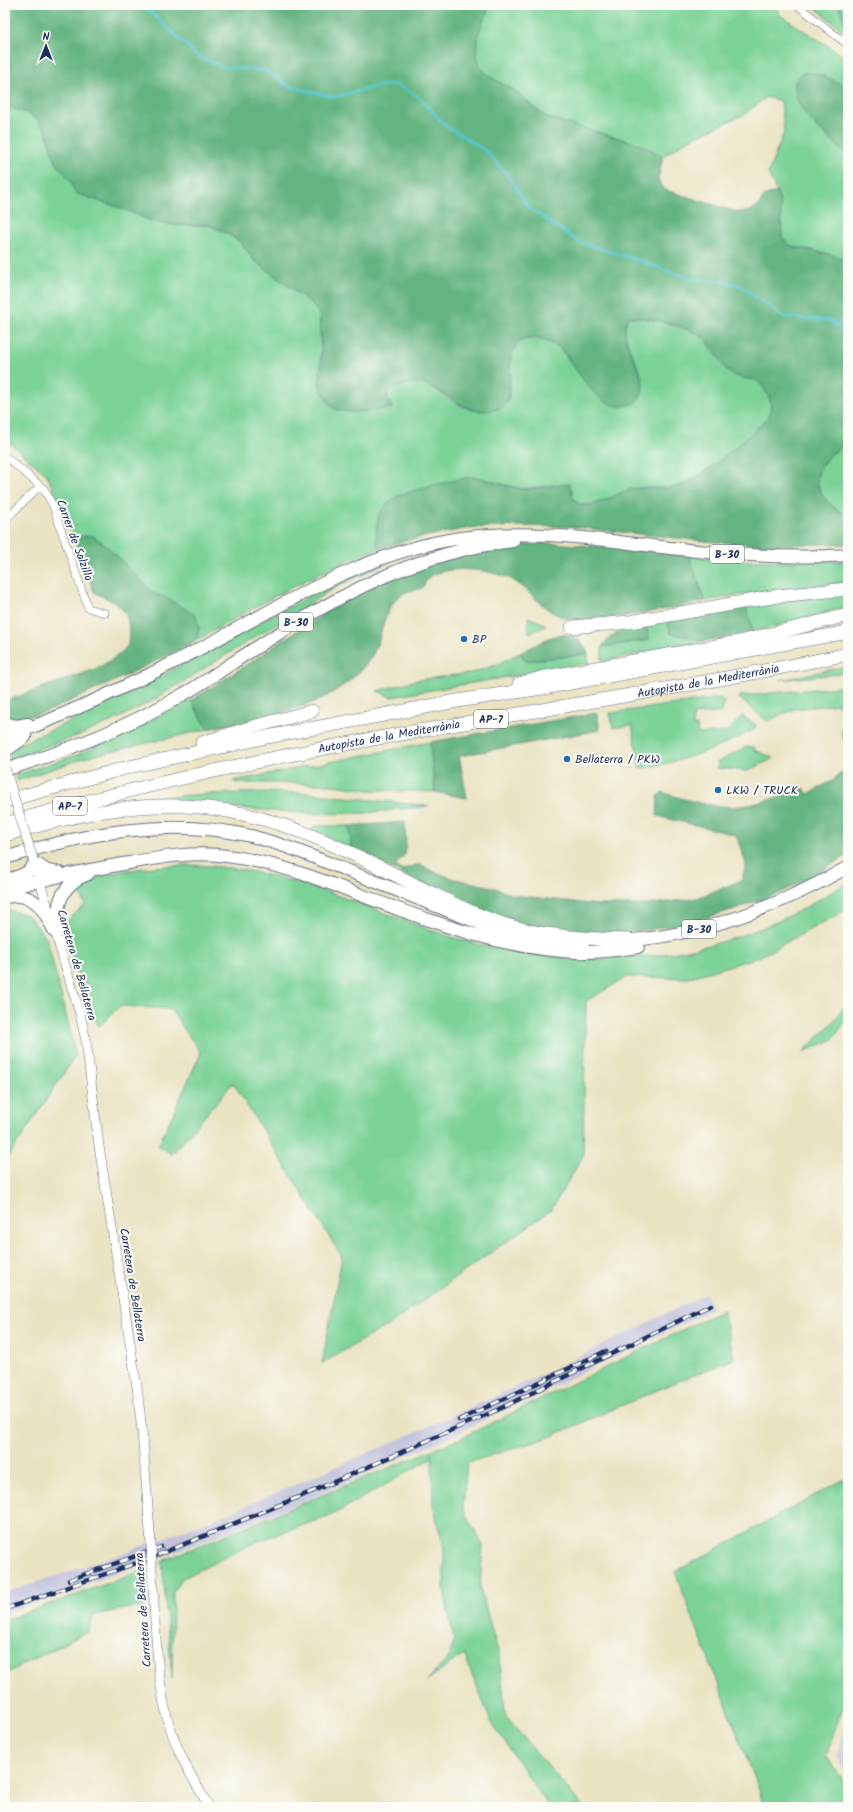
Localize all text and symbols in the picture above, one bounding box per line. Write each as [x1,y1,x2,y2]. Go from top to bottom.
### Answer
north arrow [26,26,66,66]
text: N [43,28,50,46]
street label: Carrer de Salzillo [51,497,98,584]
road number: B-30 [710,545,744,563]
road number: B-30 [279,613,313,631]
place label: BP [472,630,487,649]
marker: BP [459,634,469,644]
street label: Autopista de la Mediterrània [636,659,781,704]
road number: AP-7 [474,710,508,728]
street label: Autopista de la Mediterrània [316,715,462,759]
place label: Bellaterra / PKW [575,750,660,769]
marker: Bellaterra / PKW [562,754,572,764]
place label: LKW / TRUCK [726,781,799,800]
marker: LKW / TRUCK [713,785,723,795]
road number: AP-7 [53,797,87,815]
street label: Carretera de Bellaterra [52,907,102,1023]
road number: B-30 [682,920,716,938]
street label: Carretera de Bellaterra [114,1227,151,1344]
street label: Carretera de Bellaterra [130,1552,157,1668]

